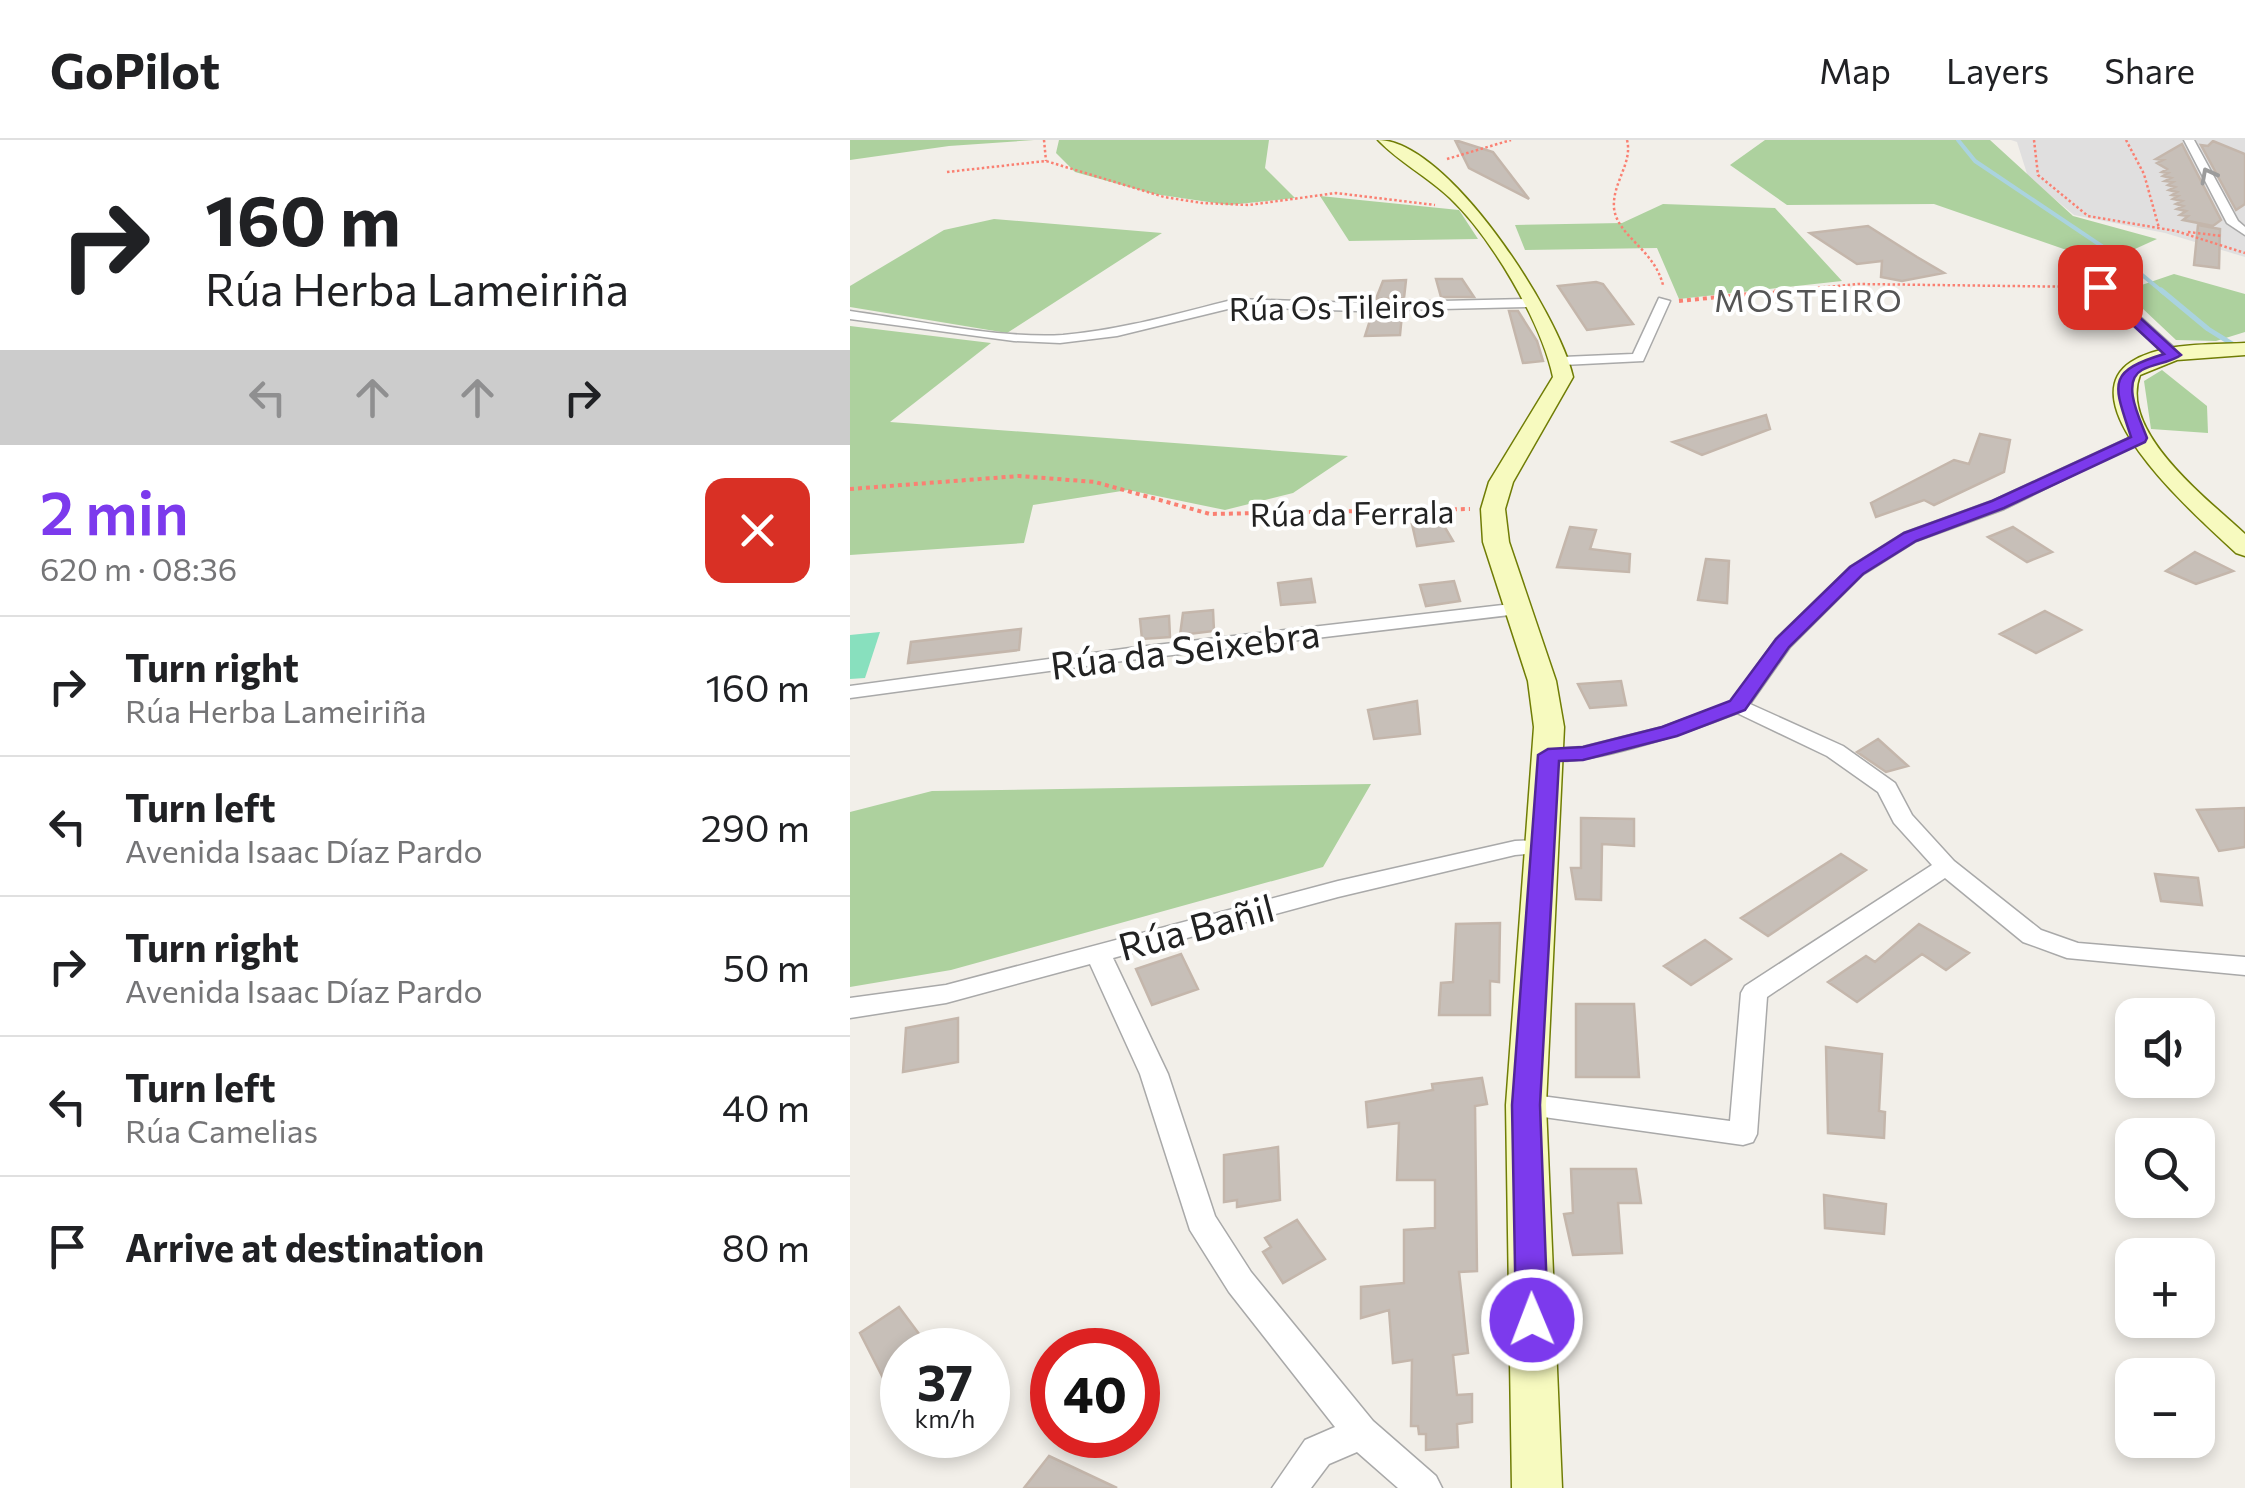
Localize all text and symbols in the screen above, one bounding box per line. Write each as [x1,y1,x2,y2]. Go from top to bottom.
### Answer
text: GoPilot [50,40,220,99]
text: Map [1819,48,1891,91]
text: Layers [1946,48,2049,91]
text: Share [2104,48,2195,91]
one-way arrow [2201,167,2220,185]
text: 160 m [205,175,401,260]
icon: right [40,180,170,310]
pin [2058,245,2143,330]
text: Rúa Herba Lameiriña [205,260,629,315]
icon: arrive [2073,260,2128,315]
district label: MOSTEIRO [1714,279,1904,319]
street label: Rúa Os Tileiros [1228,284,1446,328]
icon: left [240,370,295,425]
icon: ahead [345,370,400,425]
icon: ahead [450,370,505,425]
icon: right [555,370,610,425]
text: 2 min [40,474,189,547]
button: close [705,478,810,583]
street label: Rúa da Ferrala [1249,490,1455,534]
text: 620 m · 08:36 [40,548,237,588]
street label: Rúa da Seixebra [1047,608,1323,688]
text: Turn right [125,643,299,690]
icon: right [40,659,95,714]
text: 160 m [705,663,810,710]
text: Rúa Herba Lameiriña [125,690,427,730]
text: Turn left [125,783,276,830]
icon: left [40,799,95,854]
text: 290 m [701,803,810,850]
text: Avenida Isaac Díaz Pardo [125,830,483,870]
street label: Rúa Bañil [1113,883,1279,969]
text: Turn right [125,923,299,970]
icon: right [40,939,95,994]
text: 50 m [723,943,810,990]
text: Avenida Isaac Díaz Pardo [125,970,483,1010]
map controls [2115,998,2215,1458]
button: sound [2115,998,2215,1098]
text: Turn left [125,1063,276,1110]
icon: left [40,1079,95,1134]
text: 40 m [722,1083,810,1130]
text: Rúa Camelias [125,1110,318,1150]
button: search [2115,1118,2215,1218]
icon: arrive [40,1219,95,1274]
text: Arrive at destination [125,1223,484,1270]
text: 80 m [722,1223,810,1270]
button: + [2115,1238,2215,1338]
position arrow [1480,1268,1584,1372]
speed limit sign: 40 [1030,1328,1160,1458]
text: 37 [917,1350,973,1411]
button: − [2115,1358,2215,1458]
text: km/h [915,1403,975,1433]

